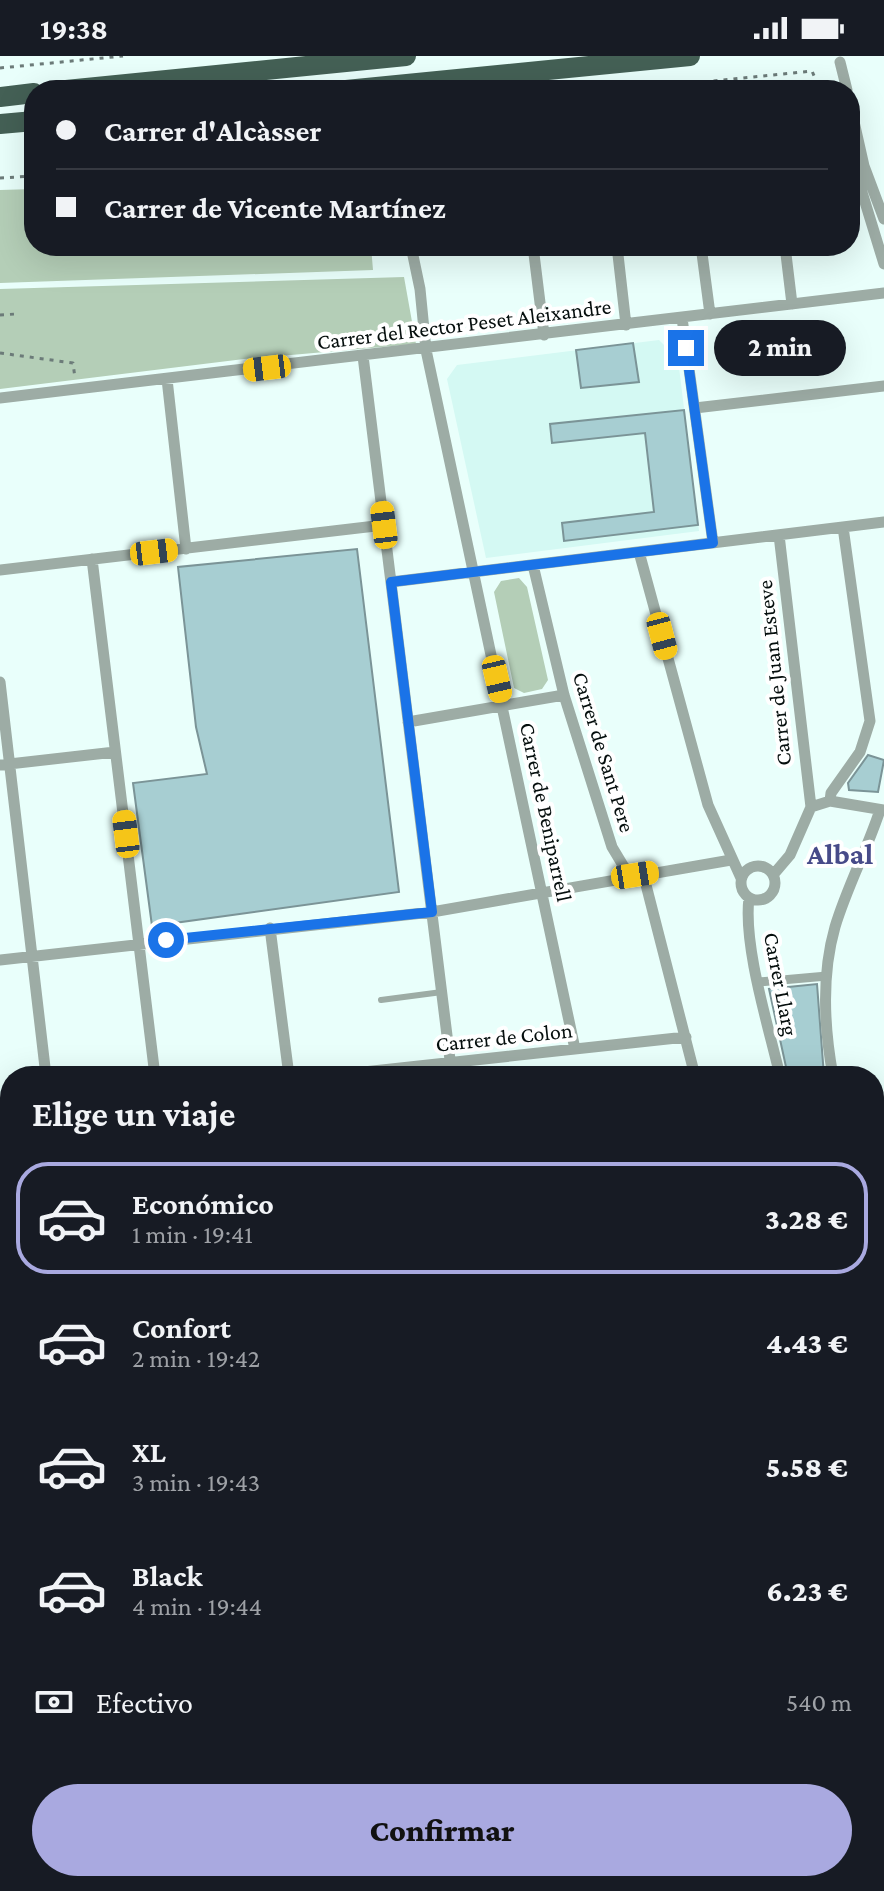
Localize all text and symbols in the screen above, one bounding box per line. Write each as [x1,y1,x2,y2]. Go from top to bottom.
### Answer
text: 19:38 [40,12,108,45]
text: Carrer d'Alcàsser [104,114,321,147]
text: Carrer de Vicente Martínez [104,191,446,224]
street label: Carrer del Rector Peset Aleixandre [315,294,613,354]
callout: 2 min [714,320,846,376]
route end [668,330,704,366]
text: 2 min [748,333,812,362]
car [242,353,292,383]
car [369,500,399,550]
car [129,537,179,567]
street label: Carrer de Juan Esteve [752,579,796,767]
car [644,610,680,662]
car [480,653,514,705]
street label: Carrer de Sant Pere [568,669,640,835]
street label: Carrer de Beniparrell [515,720,577,904]
car [111,809,141,859]
district label: Albal [806,837,873,870]
car [609,859,661,891]
route start [148,922,184,958]
street label: Carrer Llarg [759,930,803,1038]
street label: Carrer de Colon [434,1017,574,1057]
text: Elige un viaje [32,1094,235,1134]
icon: car [36,1182,108,1254]
text: Económico [132,1187,274,1220]
text: 3.28 € [765,1202,848,1235]
text: 1 min · 19:41 [132,1220,253,1249]
icon: car [36,1306,108,1378]
text: Confort [132,1311,231,1344]
text: 4.43 € [766,1326,848,1359]
text: 2 min · 19:42 [132,1344,260,1373]
icon: car [36,1430,108,1502]
text: XL [132,1435,166,1468]
text: 5.58 € [766,1450,848,1483]
text: 3 min · 19:43 [132,1468,260,1497]
icon: car [36,1554,108,1626]
text: Black [132,1559,203,1592]
text: 6.23 € [766,1574,848,1607]
text: 4 min · 19:44 [132,1592,262,1621]
icon: cash [32,1680,76,1724]
text: Efectivo [96,1686,193,1719]
text: 540 m [786,1688,852,1717]
button: Confirmar [32,1784,852,1876]

